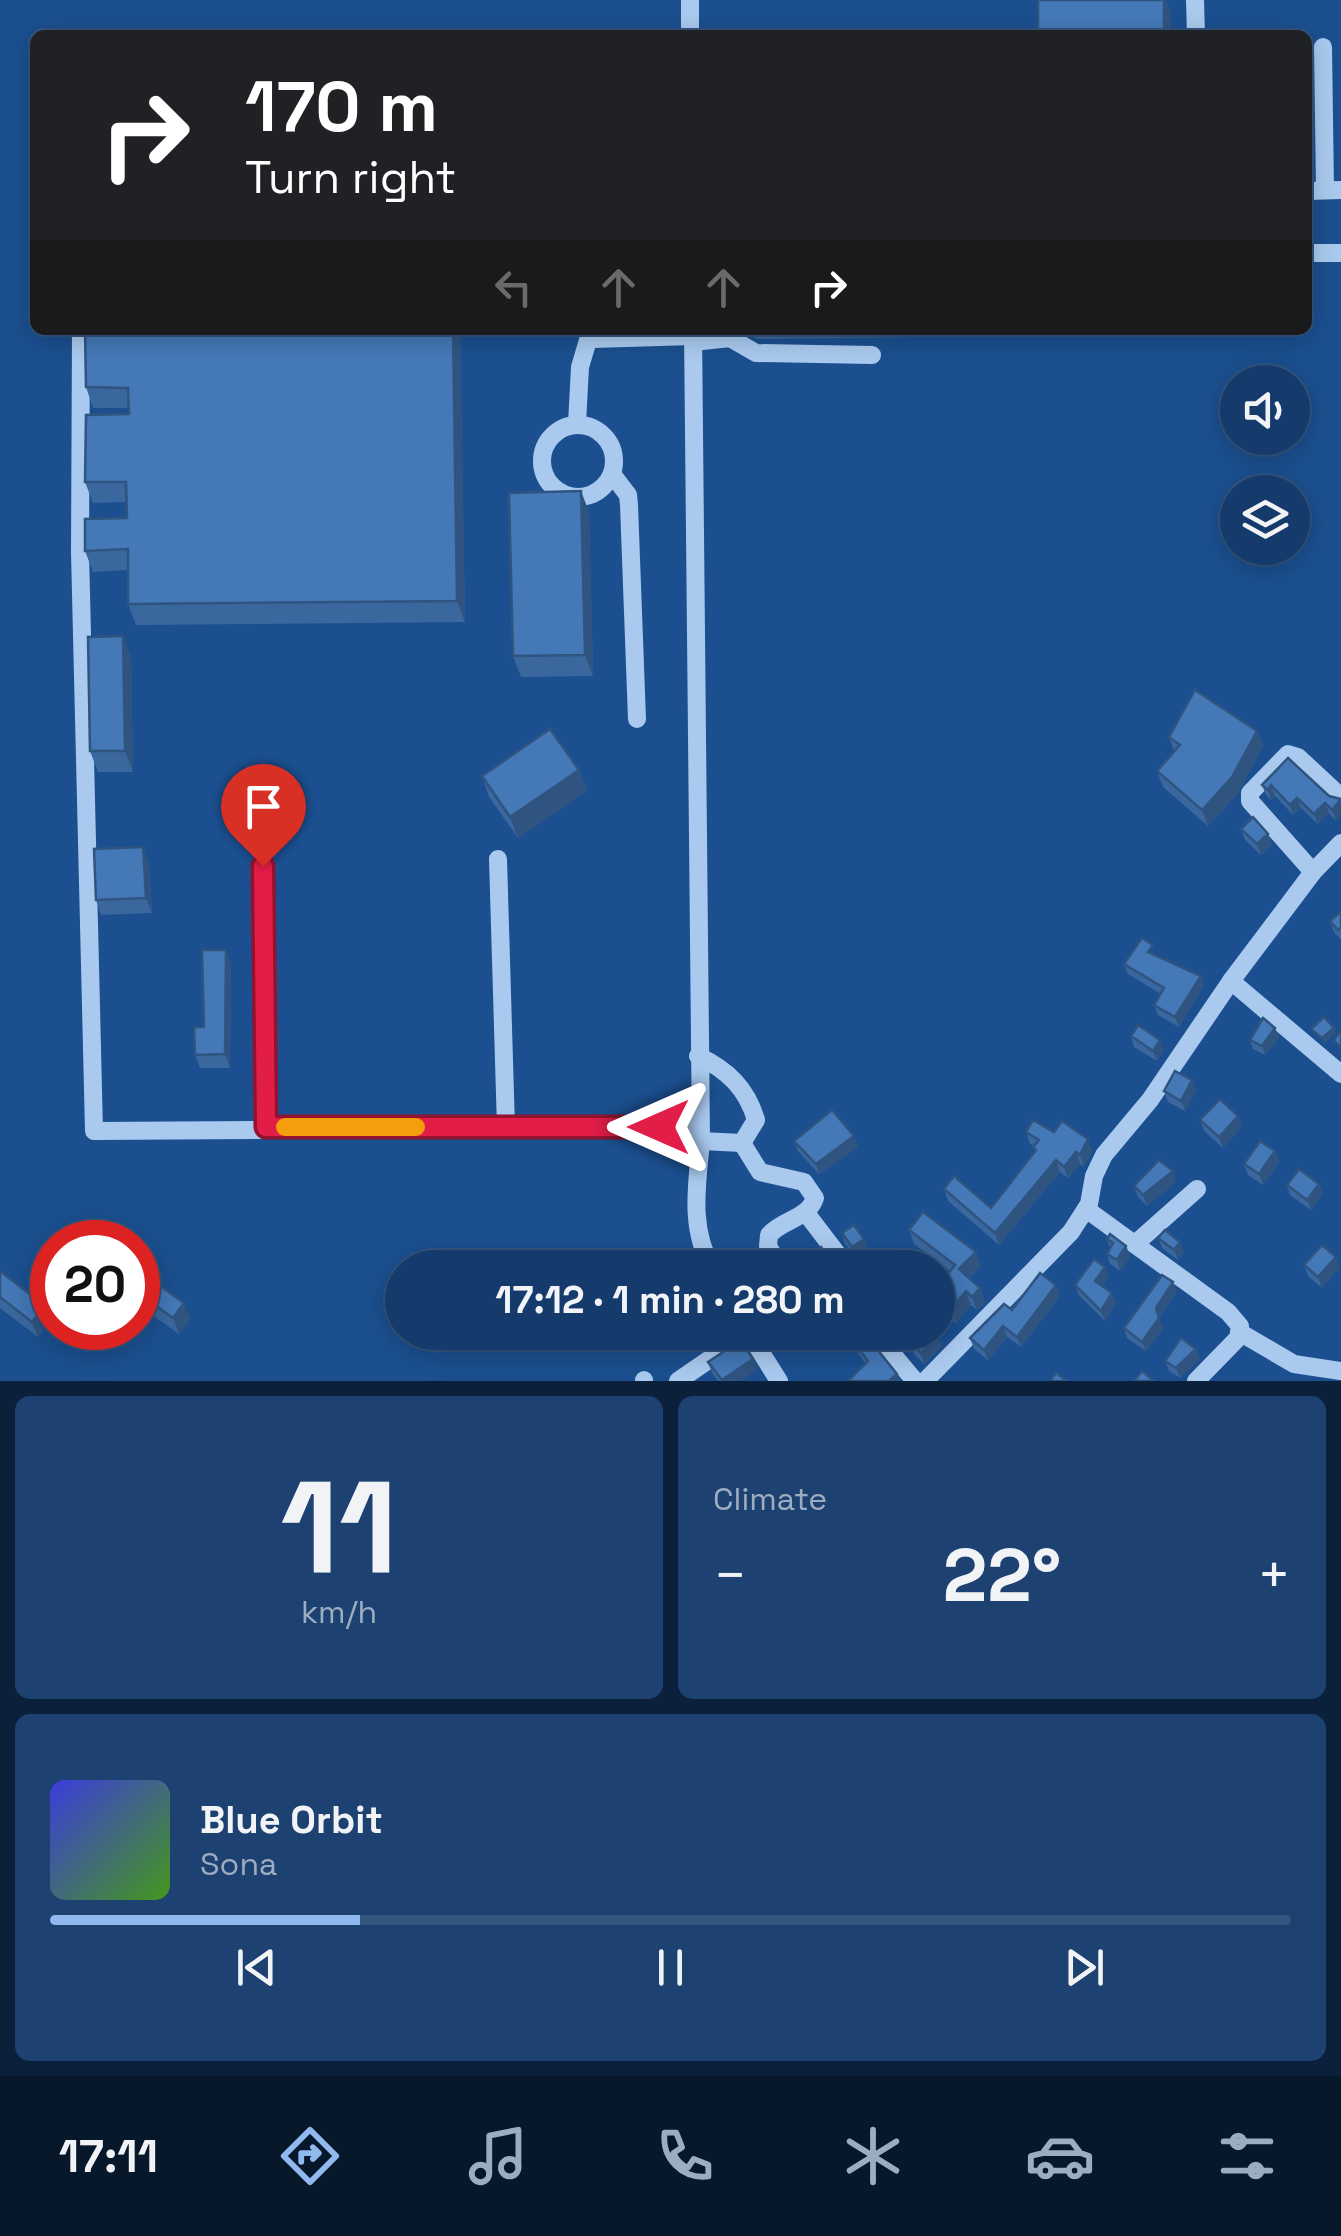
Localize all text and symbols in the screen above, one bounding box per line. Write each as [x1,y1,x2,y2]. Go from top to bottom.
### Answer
text: 170 m [245,62,438,151]
icon: right [80,70,210,200]
text: Turn right [245,149,456,206]
icon: left [486,260,541,315]
icon: ahead [591,260,646,315]
icon: ahead [696,260,751,315]
icon: right [801,260,856,315]
map controls [1220,365,1310,565]
button: sound [1220,365,1310,455]
button: layers [1220,475,1310,565]
pin [221,764,306,867]
icon: arrive [236,779,291,834]
position arrow [607,1075,711,1179]
speed limit sign: 20 [30,1220,160,1350]
text: 17:12 · 1 min · 280 m [495,1276,845,1324]
text: 11 [280,1444,398,1610]
text: Climate [713,1479,827,1519]
text: 22° [943,1527,1061,1623]
text: − [713,1540,747,1610]
text: + [1257,1540,1291,1610]
text: km/h [301,1592,377,1632]
text: Blue Orbit [200,1796,383,1844]
text: Sona [200,1844,277,1884]
icon: previous [229,1940,284,1995]
icon: pause [643,1940,698,1995]
icon: next [1057,1940,1112,1995]
icon: directions [275,2121,345,2191]
icon: music [463,2121,533,2191]
icon: phone [650,2121,720,2191]
icon: climate [838,2121,908,2191]
icon: car [1025,2121,1095,2191]
icon: filters [1212,2121,1282,2191]
text: 17:11 [59,2128,158,2185]

